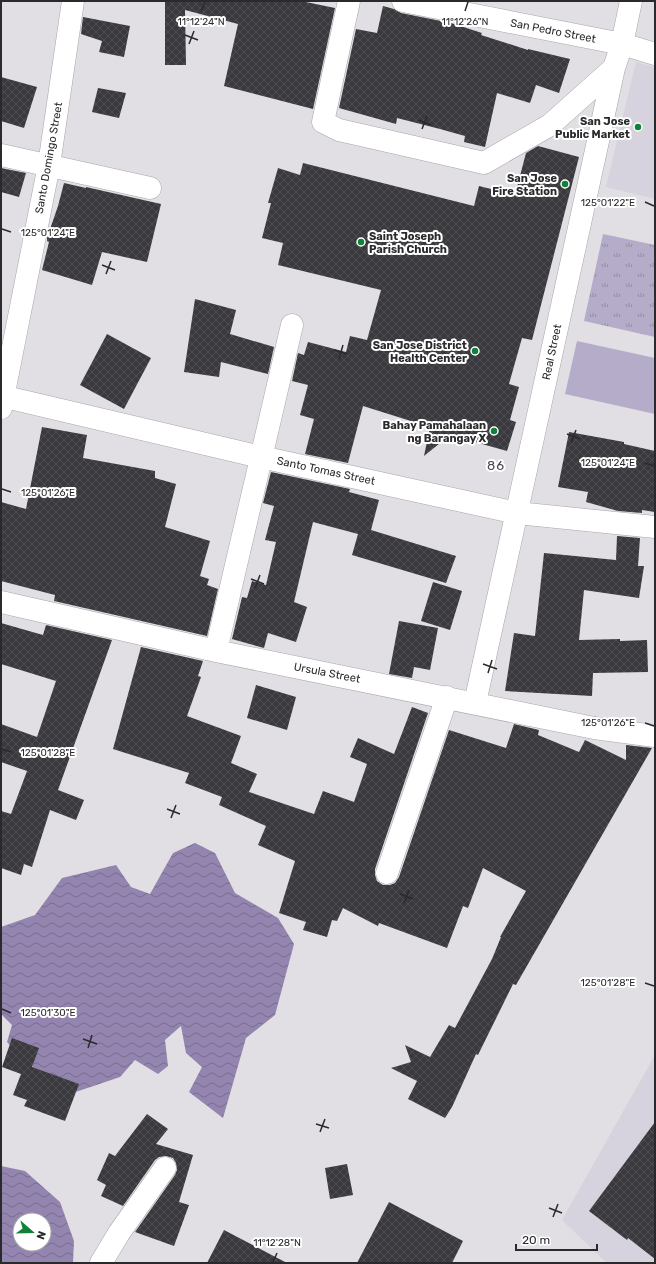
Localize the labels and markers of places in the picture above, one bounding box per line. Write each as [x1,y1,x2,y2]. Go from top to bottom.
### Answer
place label: San Jose Public Market [555,115,630,141]
marker: San Jose Public Market [633,122,643,132]
place label: San Jose Fire Station [492,172,557,198]
marker: San Jose Fire Station [560,179,570,189]
place label: Saint Joseph Parish Church [369,230,447,256]
marker: Saint Joseph Parish Church [356,237,366,247]
place label: San Jose District Health Center [373,339,467,365]
marker: San Jose District Health Center [470,346,480,356]
place label: Bahay Pamahalaan ng Barangay X [382,419,486,445]
marker: Bahay Pamahalaan ng Barangay X [489,426,499,436]

